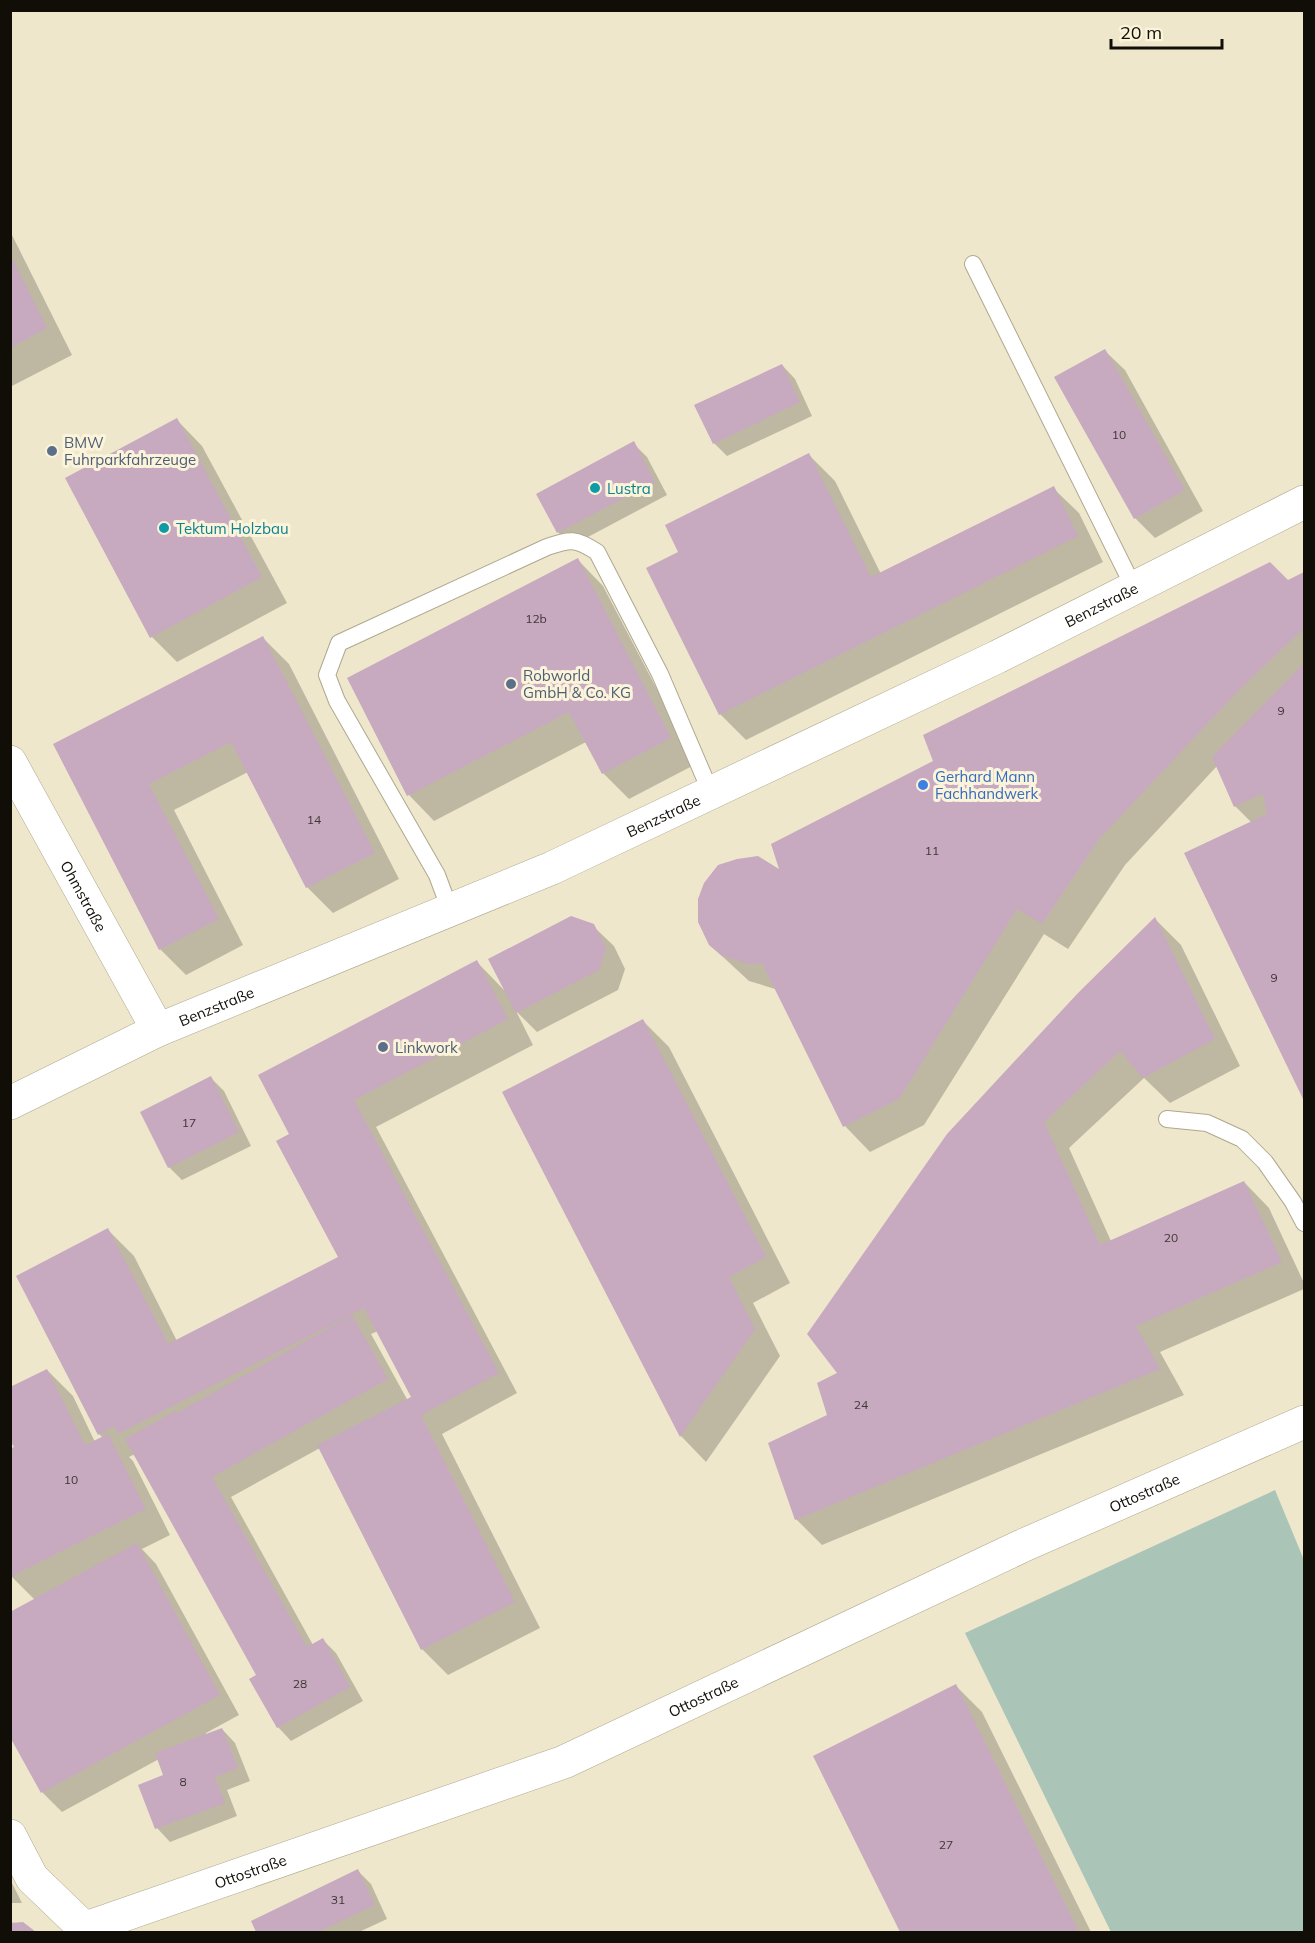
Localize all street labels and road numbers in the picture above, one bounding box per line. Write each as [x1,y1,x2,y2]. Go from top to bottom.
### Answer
street label: Benzstraße [1061,578,1141,631]
street label: Benzstraße [623,790,703,841]
street label: Ohmstraße [57,857,111,935]
street label: Benzstraße [176,982,257,1030]
street label: Ottostraße [1106,1468,1182,1516]
street label: Ottostraße [665,1672,741,1721]
street label: Ottostraße [212,1850,289,1892]

